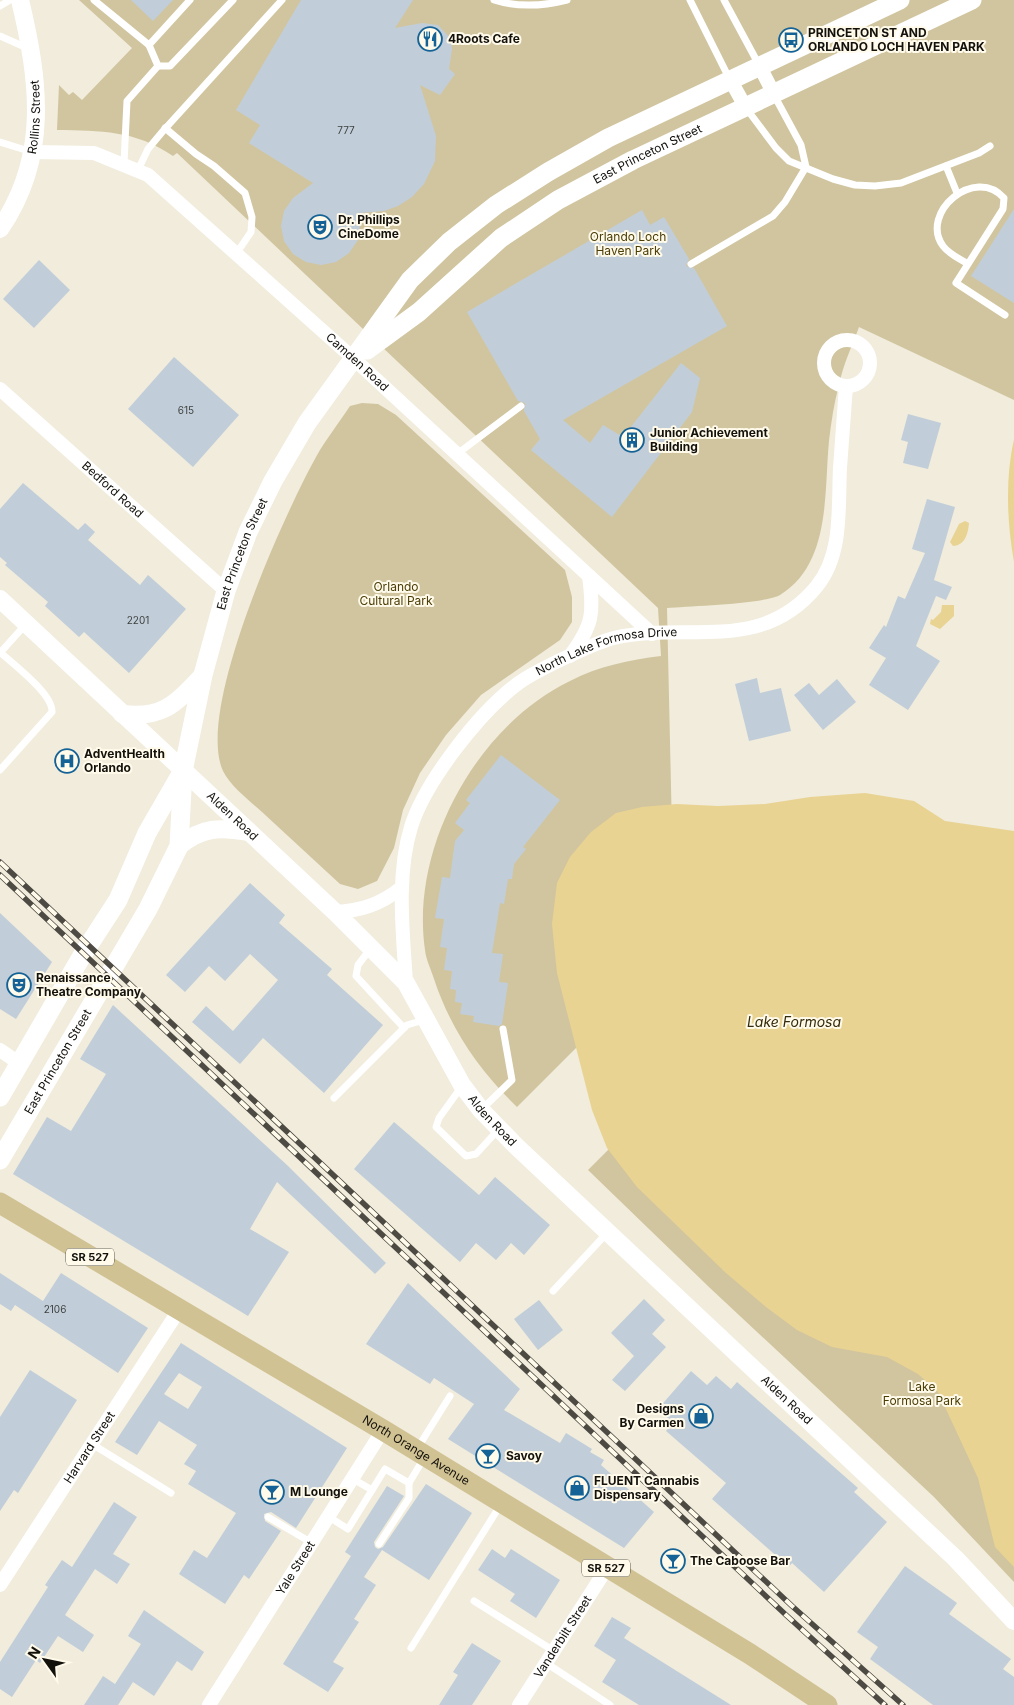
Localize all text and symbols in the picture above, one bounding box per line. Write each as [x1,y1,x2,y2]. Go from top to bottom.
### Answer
place label: PRINCETON ST AND ORLANDO LOCH HAVEN PARK [808,25,985,54]
restaurant icon: 4Roots Cafe [417,26,443,52]
bus stop icon: PRINCETON ST AND ORLANDO LOCH HAVEN PARK [778,27,804,53]
place label: 4Roots Cafe [448,31,520,46]
street label: Rollins Street [24,80,43,155]
street label: East Princeton Street [590,121,704,187]
house number: 777 [337,124,355,136]
place label: Dr. Phillips CineDome [338,212,400,241]
theatre icon: Dr. Phillips CineDome [307,214,333,240]
park label: Orlando Loch Haven Park [590,229,666,258]
street label: Camden Road [323,329,392,394]
house number: 615 [178,404,194,416]
place label: Junior Achievement Building [650,425,768,454]
building icon: Junior Achievement Building [619,427,645,453]
street label: Bedford Road [79,458,147,521]
street label: East Princeton Street [213,495,271,612]
park label: Orlando Cultural Park [359,579,433,608]
house number: 2201 [127,614,149,626]
street label: North Lake Formosa Drive [533,624,677,678]
place label: AdventHealth Orlando [84,746,165,775]
hospital icon: AdventHealth Orlando [54,748,80,774]
street label: Alden Road [204,788,262,843]
place label: Renaissance Theatre Company [36,970,142,999]
theatre icon: Renaissance Theatre Company [6,972,32,998]
street label: East Princeton Street [21,1006,94,1117]
water label: Lake Formosa [747,1013,841,1030]
street label: Alden Road [465,1092,520,1149]
road number: SR 527 [66,1248,114,1266]
house number: 2106 [44,1303,66,1315]
street label: Alden Road [758,1372,816,1427]
park label: Lake Formosa Park [883,1379,962,1408]
place label: Designs By Carmen [620,1401,684,1430]
shop icon: Designs By Carmen [688,1403,714,1429]
street label: Harvard Street [60,1408,118,1486]
street label: North Orange Avenue [360,1412,473,1488]
bar icon: Savoy [475,1443,501,1469]
place label: Savoy [506,1448,543,1463]
place label: FLUENT Cannabis Dispensary [594,1473,699,1502]
shop icon: FLUENT Cannabis Dispensary [564,1475,590,1501]
bar icon: M Lounge [259,1479,285,1505]
place label: M Lounge [290,1484,348,1499]
street label: Yale Street [272,1538,318,1598]
bar icon: The Caboose Bar [660,1548,686,1574]
place label: The Caboose Bar [690,1553,790,1568]
road number: SR 527 [582,1560,630,1576]
street label: Vanderbilt Street [530,1592,594,1681]
north arrow [20,1635,70,1685]
text: N [24,1644,44,1662]

